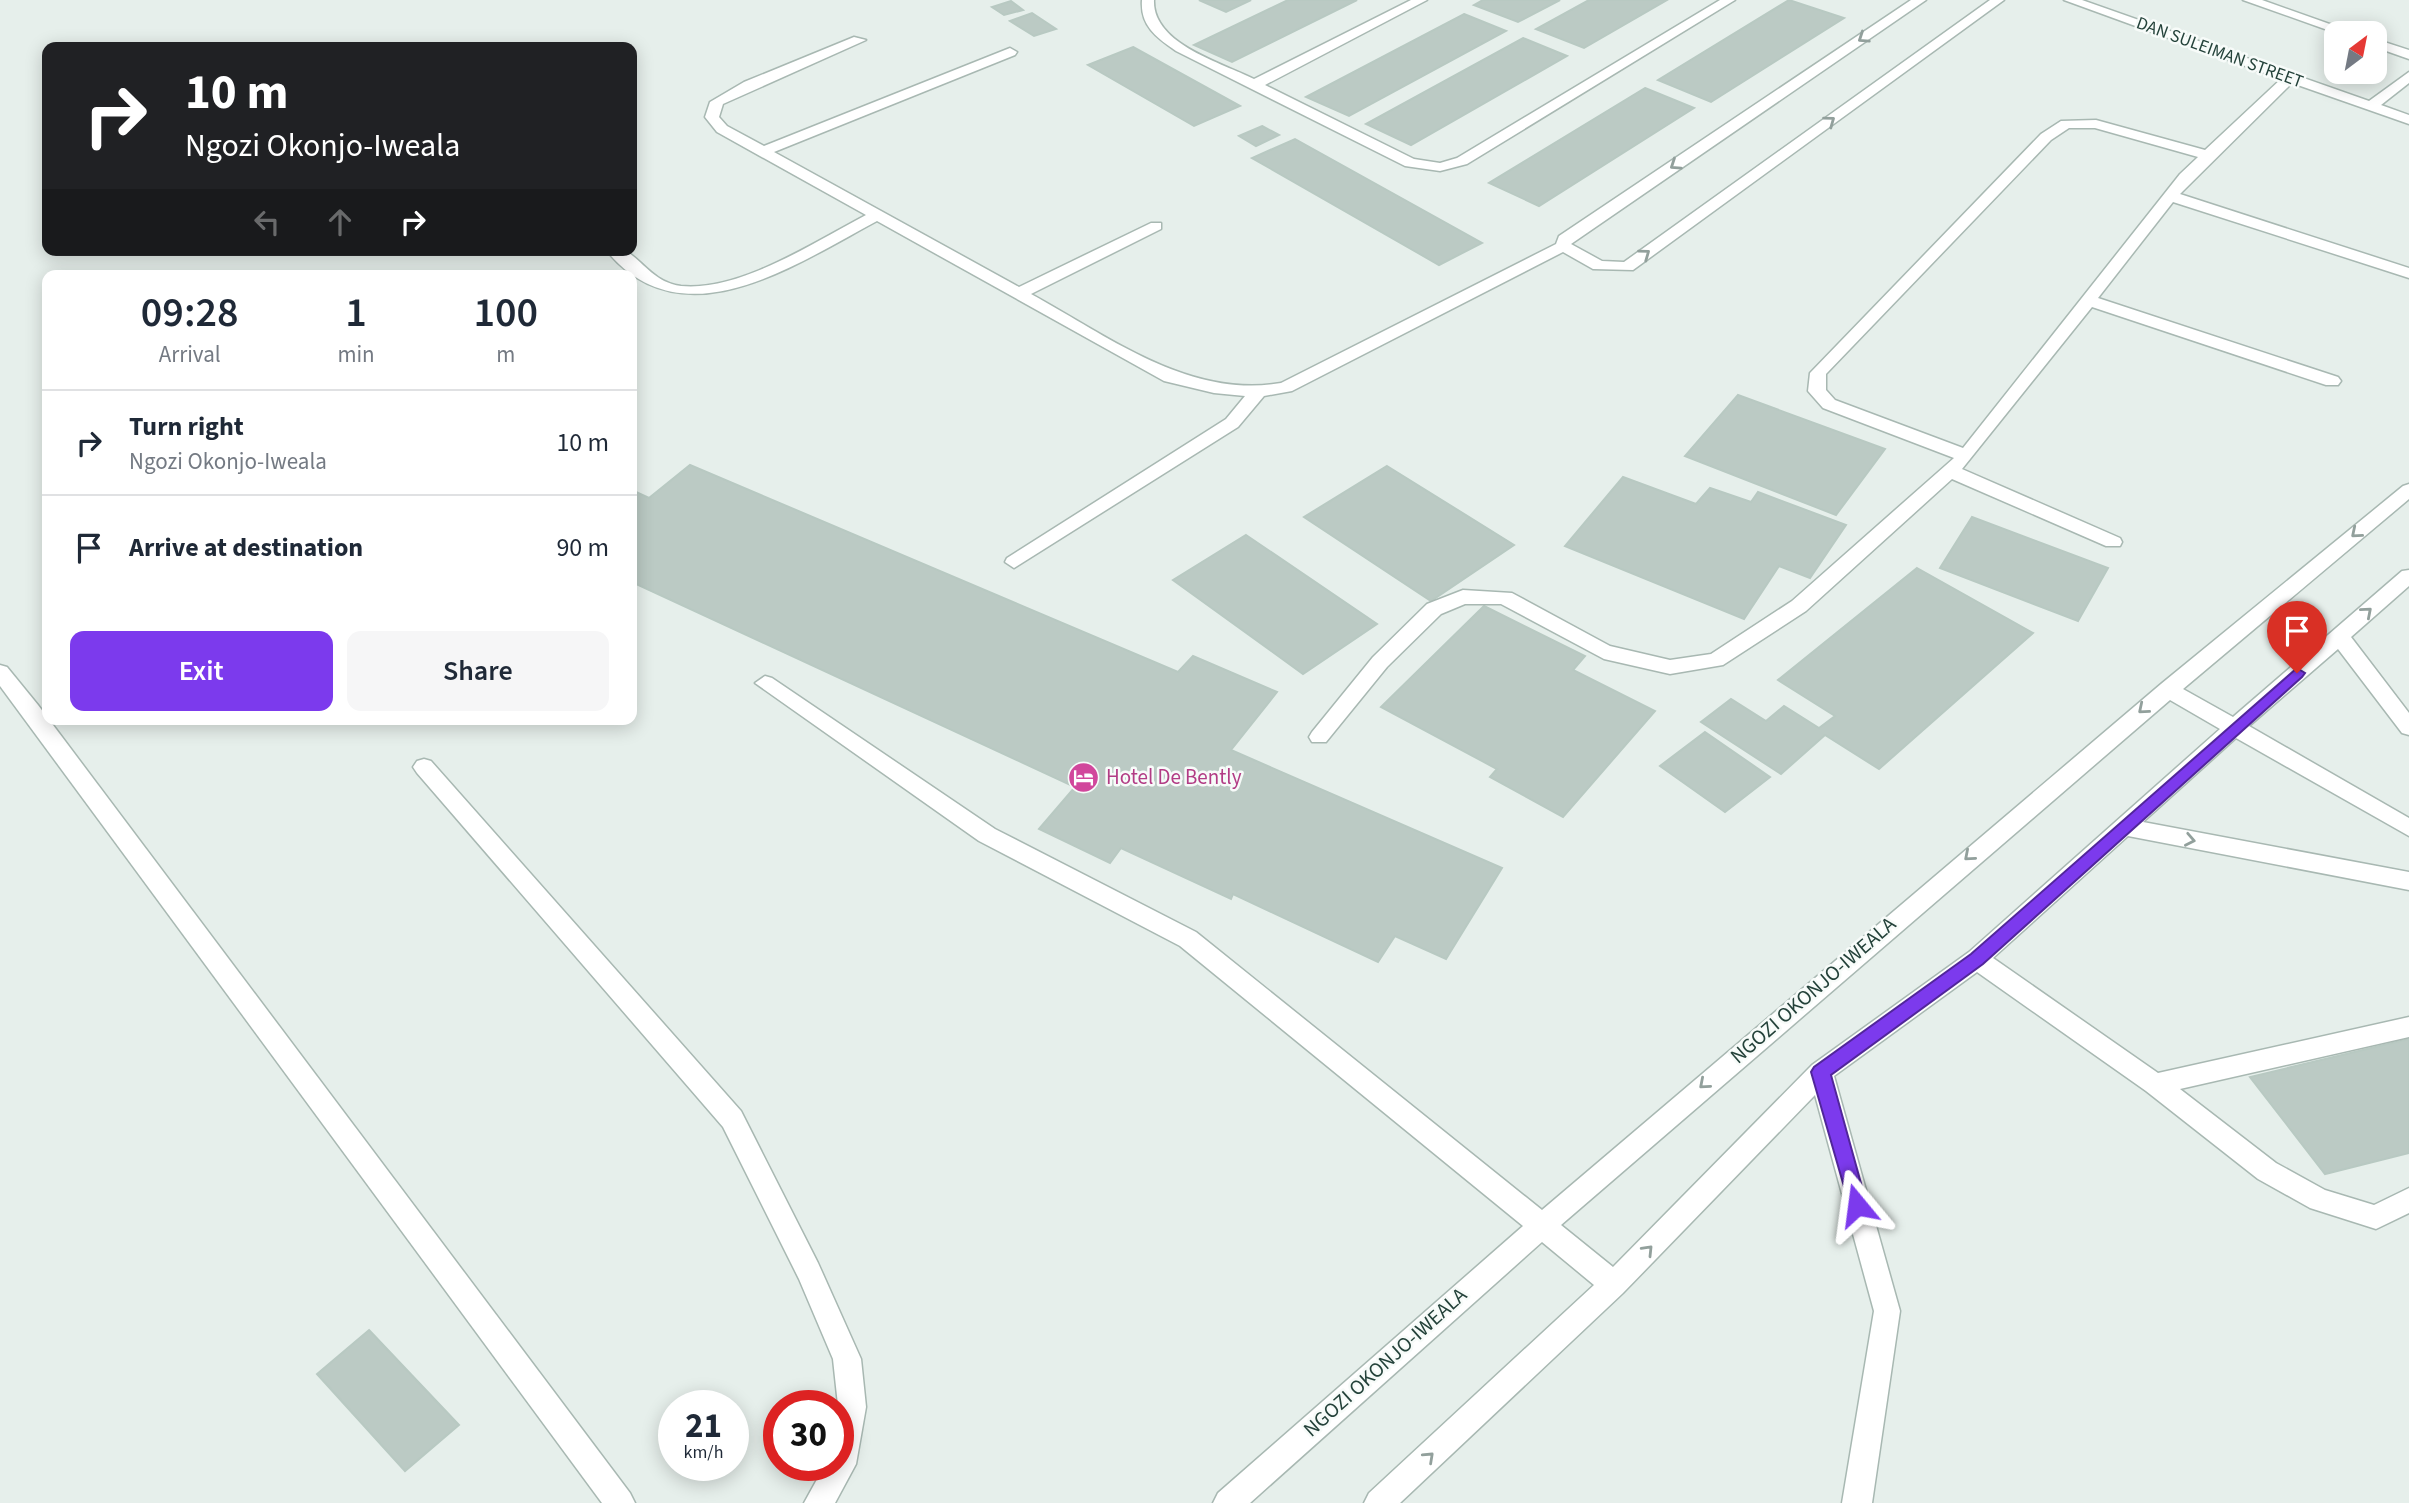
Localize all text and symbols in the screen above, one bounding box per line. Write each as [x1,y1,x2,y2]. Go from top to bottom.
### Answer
street label: DAN SULEIMAN STREET [2133,11,2307,94]
north arrow [2324,21,2387,84]
map controls [2324,21,2387,84]
one-way arrow [1858,30,1871,43]
text: 10 m [185,58,289,128]
icon: right [70,70,161,161]
one-way arrow [1822,117,1835,129]
text: Ngozi Okonjo-Iweala [185,123,460,169]
one-way arrow [1669,157,1682,170]
icon: left [248,203,286,241]
icon: ahead [321,203,359,241]
icon: right [394,203,432,241]
one-way arrow [1637,250,1650,262]
text: 09:28 [141,283,239,343]
text: 1 [345,283,367,343]
text: 100 [474,283,538,343]
text: Arrival [159,338,221,371]
text: min [337,338,375,371]
text: m [496,338,515,371]
text: Turn right [129,408,244,445]
icon: right [70,424,108,462]
text: 10 m [556,424,609,461]
text: Ngozi Okonjo-Iweala [129,445,327,478]
one-way arrow [2352,525,2365,537]
icon: arrive [70,529,108,567]
text: Arrive at destination [129,529,363,566]
text: 90 m [556,529,609,566]
pin [2267,601,2327,673]
one-way arrow [2359,608,2372,620]
icon: arrive [2278,612,2316,650]
button: Exit [70,631,333,711]
button: Share [347,631,609,711]
one-way arrow [2139,701,2152,713]
hotel icon: Hotel De Bently [1066,760,1100,794]
place label: Hotel De Bently [1106,762,1242,792]
one-way arrow [2184,832,2196,847]
one-way arrow [1964,848,1977,860]
street label: NGOZI OKONJO-IWEALA [1724,909,1903,1071]
one-way arrow [1699,1076,1712,1088]
position arrow [1820,1168,1894,1242]
one-way arrow [1639,1245,1652,1258]
street label: NGOZI OKONJO-IWEALA [1297,1280,1474,1444]
speed limit sign: 30 [763,1390,854,1481]
text: 21 [685,1401,722,1451]
text: km/h [684,1440,723,1465]
one-way arrow [1421,1452,1434,1465]

